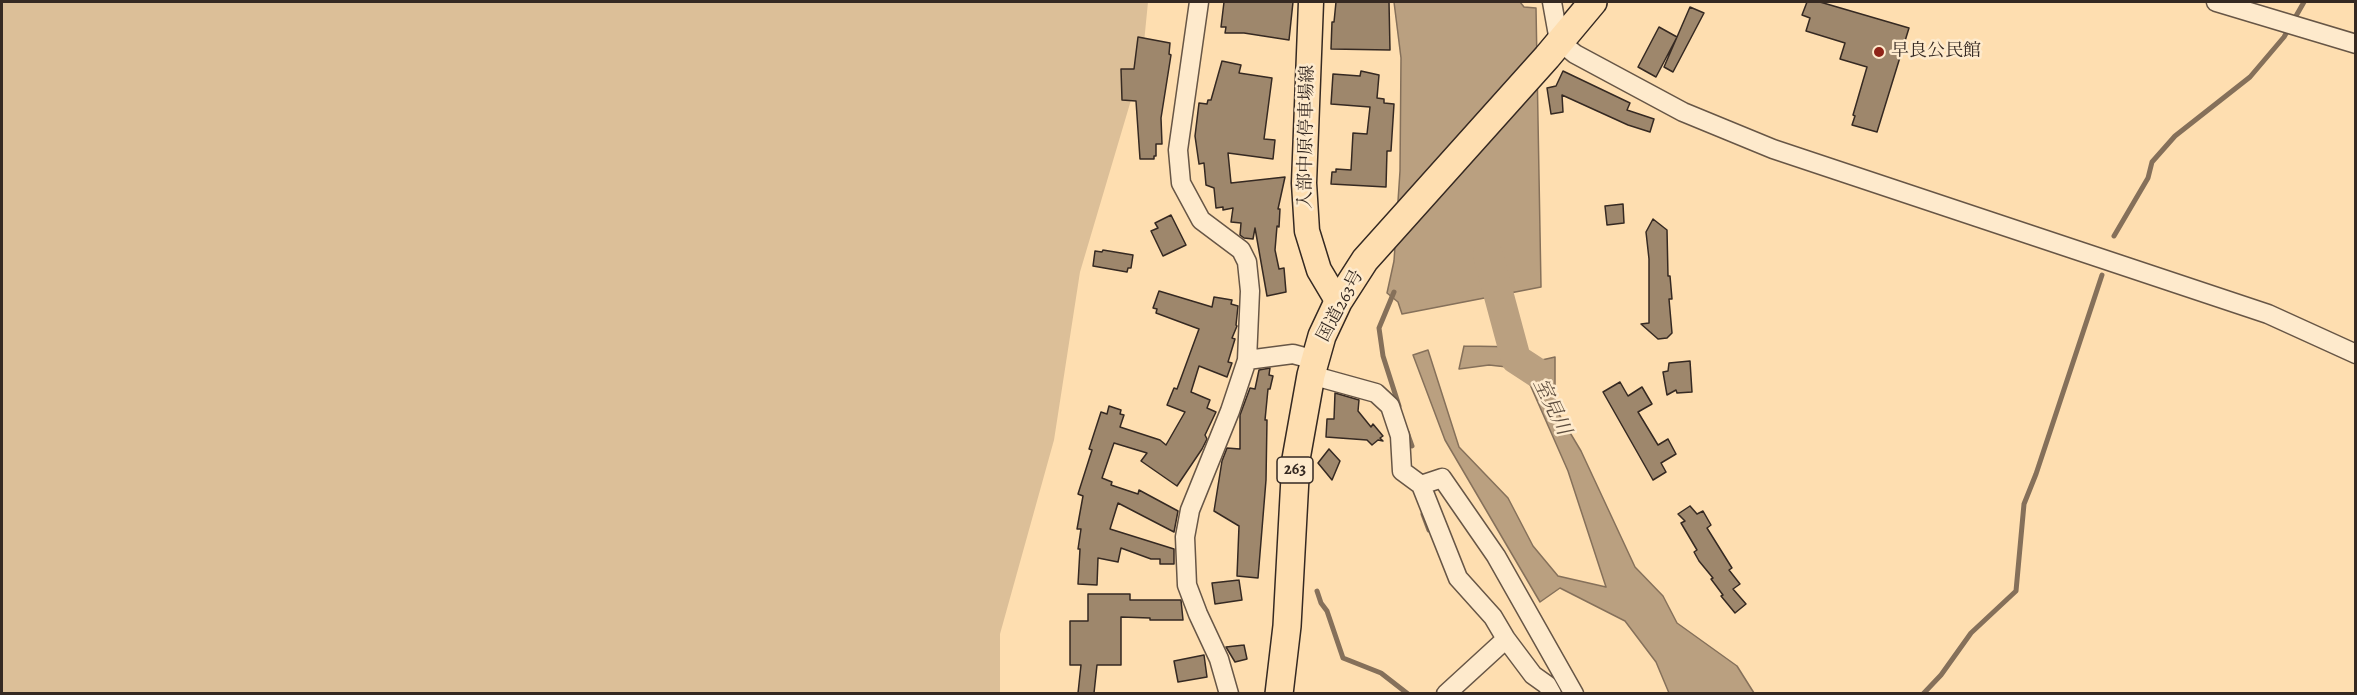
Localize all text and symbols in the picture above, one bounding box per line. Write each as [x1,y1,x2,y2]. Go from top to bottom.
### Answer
place label: 早良公民館 [1891,41,1981,63]
marker: 早良公民館 [1872,45,1886,59]
street label: 入部中原停車場線 [1295,65,1319,209]
street label: 国道263号 [1313,266,1369,346]
water label: 室見川 [1527,375,1575,439]
road number: 263 [1277,457,1313,483]

